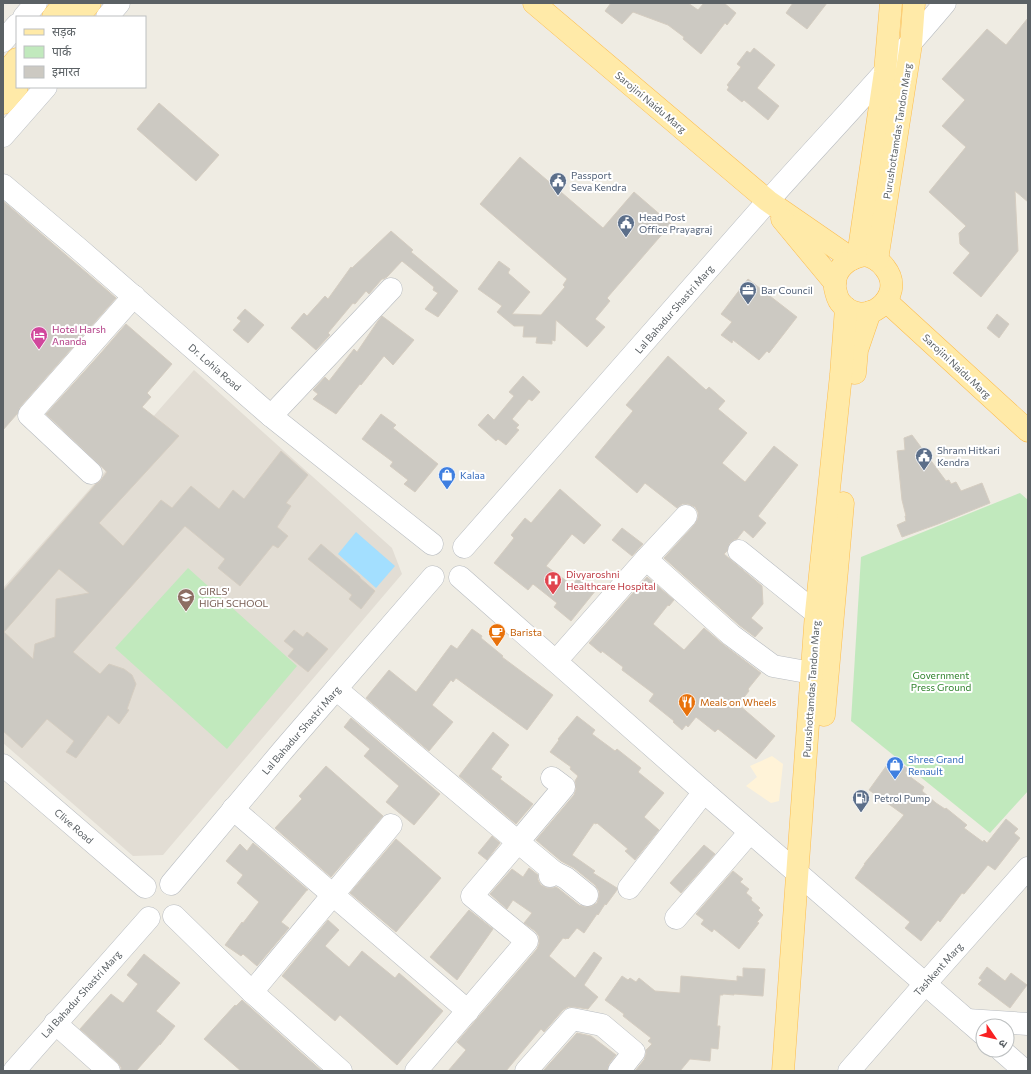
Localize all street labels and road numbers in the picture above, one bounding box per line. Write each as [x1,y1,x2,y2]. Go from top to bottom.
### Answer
street label: Purushottamdas Tandon Marg [880,62,914,200]
street label: Sarojini Naidu Marg [613,69,689,136]
street label: Lal Bahadur Shastri Marg [632,262,716,356]
street label: Sarojini Naidu Marg [920,331,994,401]
street label: Dr. Lohia Road [186,341,244,393]
street label: Purushottamdas Tandon Marg [800,620,822,758]
street label: Lal Bahadur Shastri Marg [259,683,343,777]
street label: Clive Road [52,806,96,846]
street label: Tashkent Marg [911,940,965,998]
street label: Lal Bahadur Shastri Marg [39,947,124,1040]

